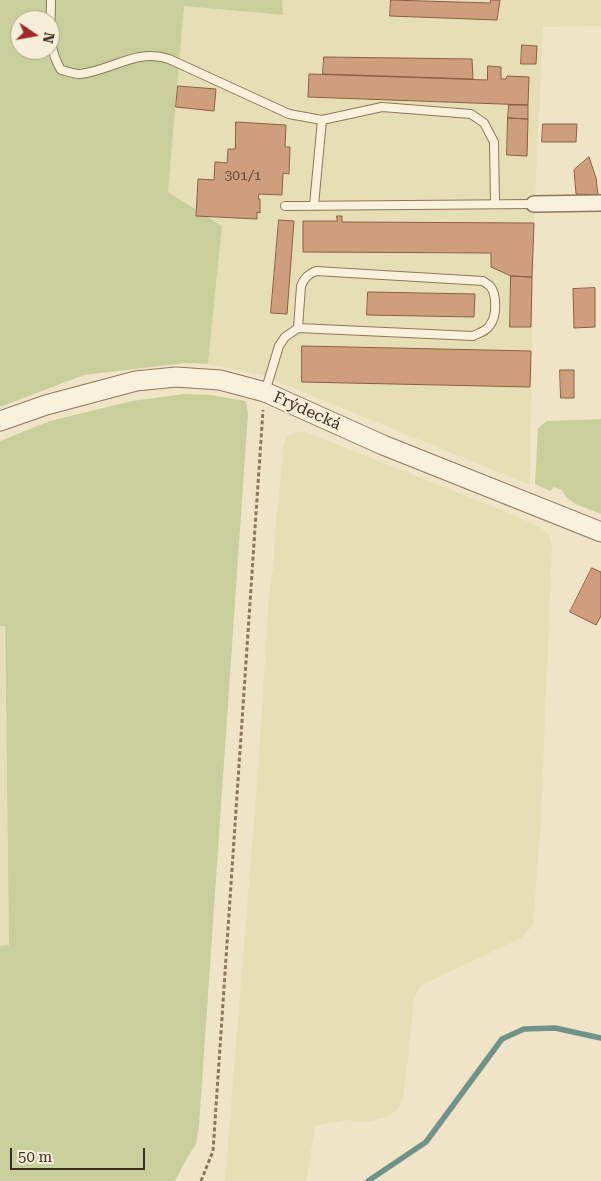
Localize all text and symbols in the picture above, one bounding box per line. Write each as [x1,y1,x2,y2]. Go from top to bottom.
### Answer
north arrow [10,10,60,60]
text: N [40,31,58,45]
house number: 301/1 [224,168,262,184]
street label: Frýdecká [270,388,344,434]
scale bar [12,1138,148,1170]
text: 50 m [18,1148,52,1166]

